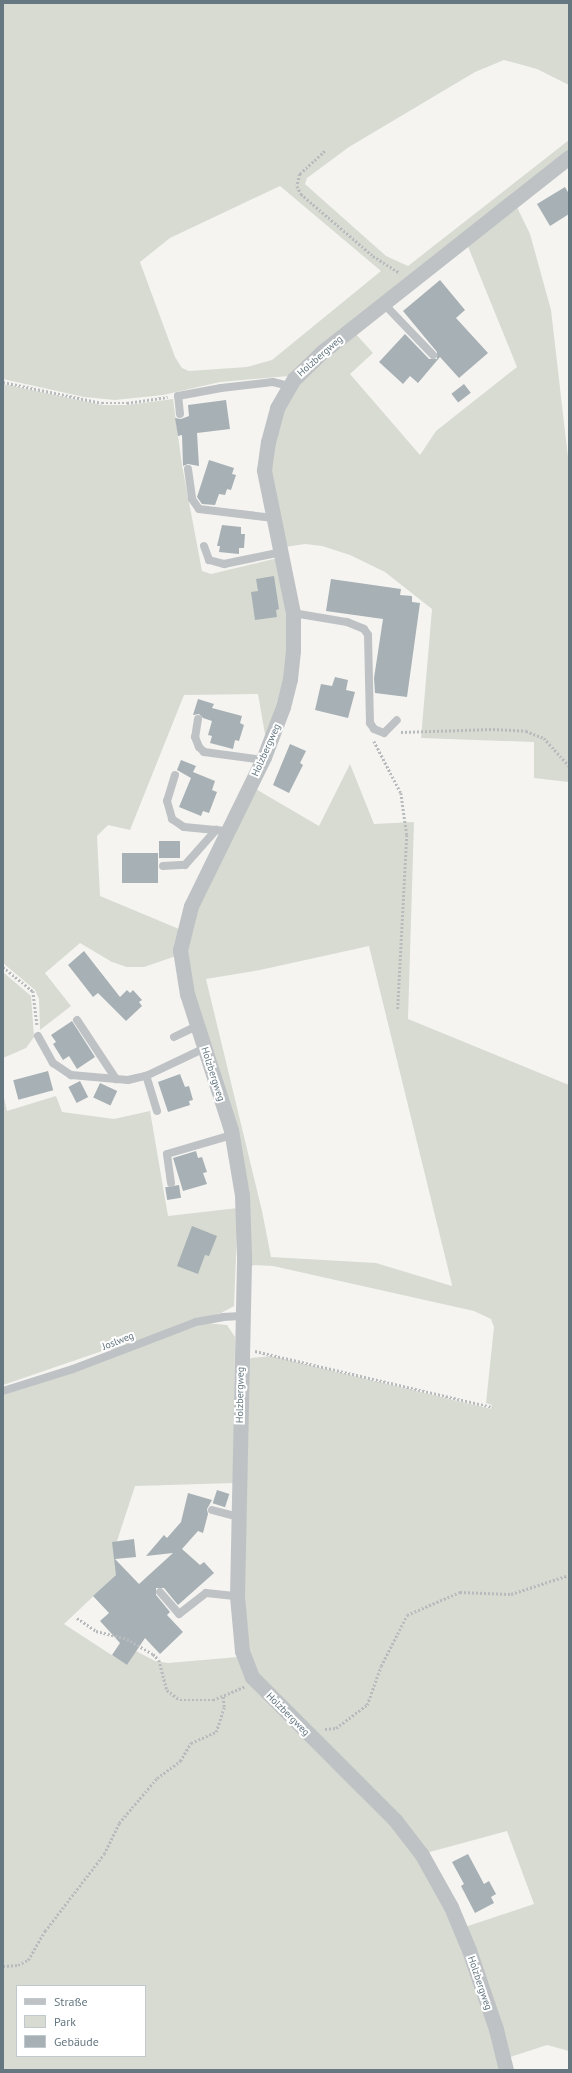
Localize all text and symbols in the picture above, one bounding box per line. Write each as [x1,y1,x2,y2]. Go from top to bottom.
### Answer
street label: Holzbergweg [295,333,345,379]
street label: Holzbergweg [249,722,283,778]
street label: Holzbergweg [199,1045,227,1103]
street label: Joslweg [100,1329,136,1353]
street label: Holzbergweg [234,1367,246,1423]
street label: Holzbergweg [264,1690,312,1738]
street label: Holzbergweg [465,1954,495,2012]
legend [16,1985,146,2057]
text: Straße [54,1994,88,2009]
text: Park [54,2014,76,2029]
text: Gebäude [54,2034,99,2049]

